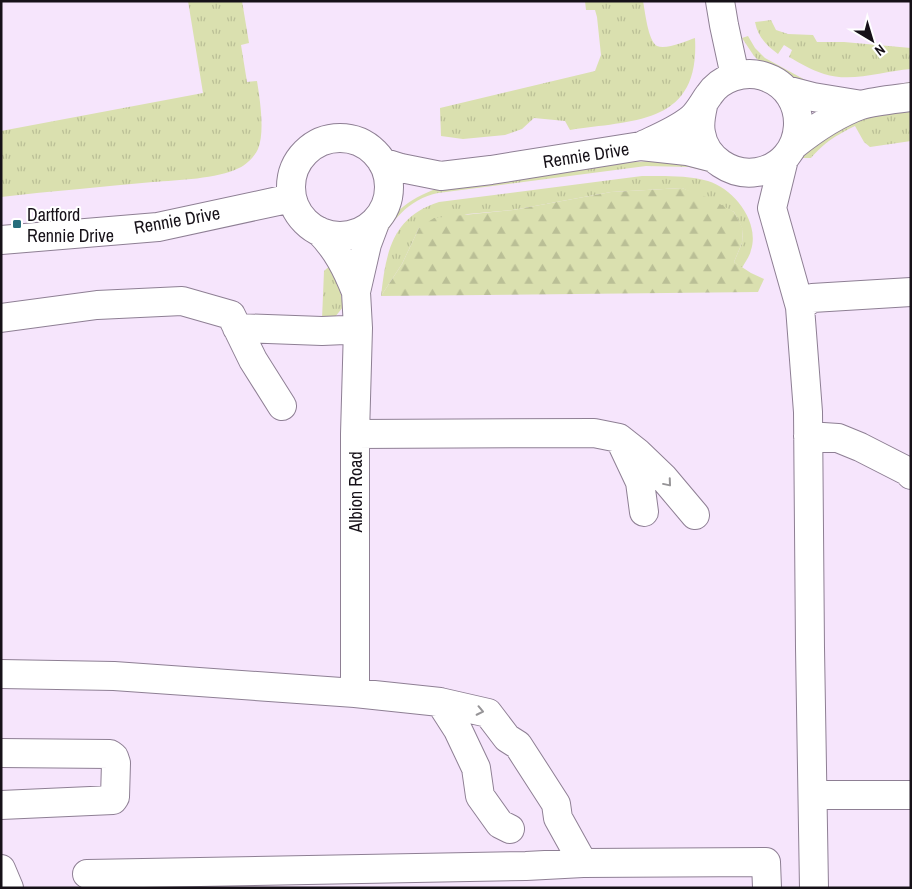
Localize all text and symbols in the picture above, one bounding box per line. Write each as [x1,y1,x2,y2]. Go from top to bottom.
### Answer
north arrow [847,15,897,65]
text: N [871,41,889,60]
street label: Rennie Drive [541,136,631,174]
street label: Rennie Drive [132,200,222,240]
place label: Dartford Rennie Drive [27,202,114,248]
marker: Dartford Rennie Drive [11,218,23,230]
street label: Albion Road [343,451,368,534]
one-way arrow [662,477,671,486]
one-way arrow [475,705,484,716]

